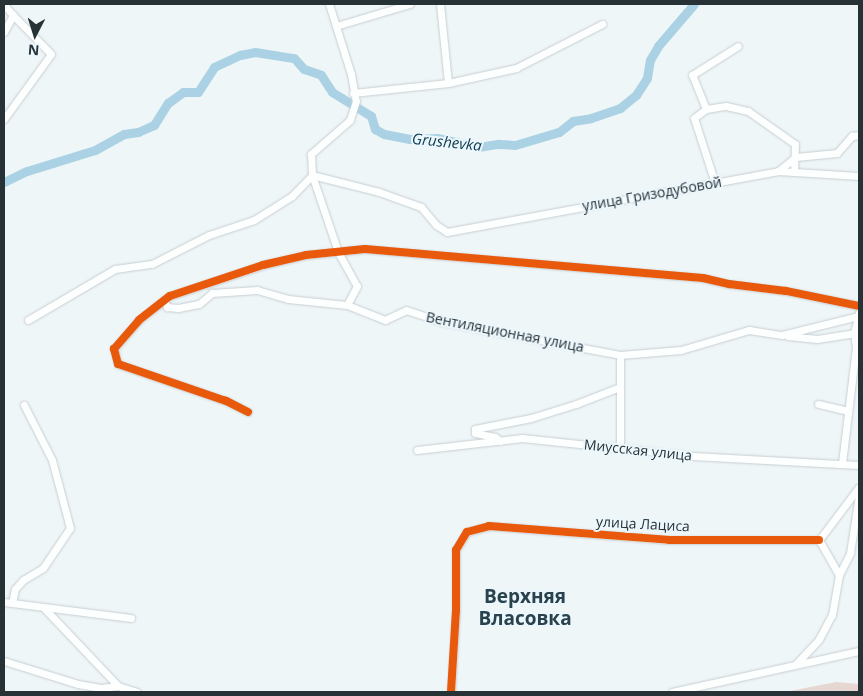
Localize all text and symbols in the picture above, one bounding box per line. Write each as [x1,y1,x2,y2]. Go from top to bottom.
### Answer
north arrow [10,10,60,60]
text: N [27,40,40,60]
water label: Grushevka [411,129,483,155]
street label: улица Гризодубовой [581,173,723,215]
street label: Вентиляционная улица [425,308,585,356]
street label: Миусская улица [583,436,693,464]
street label: улица Лациса [596,513,690,535]
district label: Верхняя Власовка [478,586,572,630]

